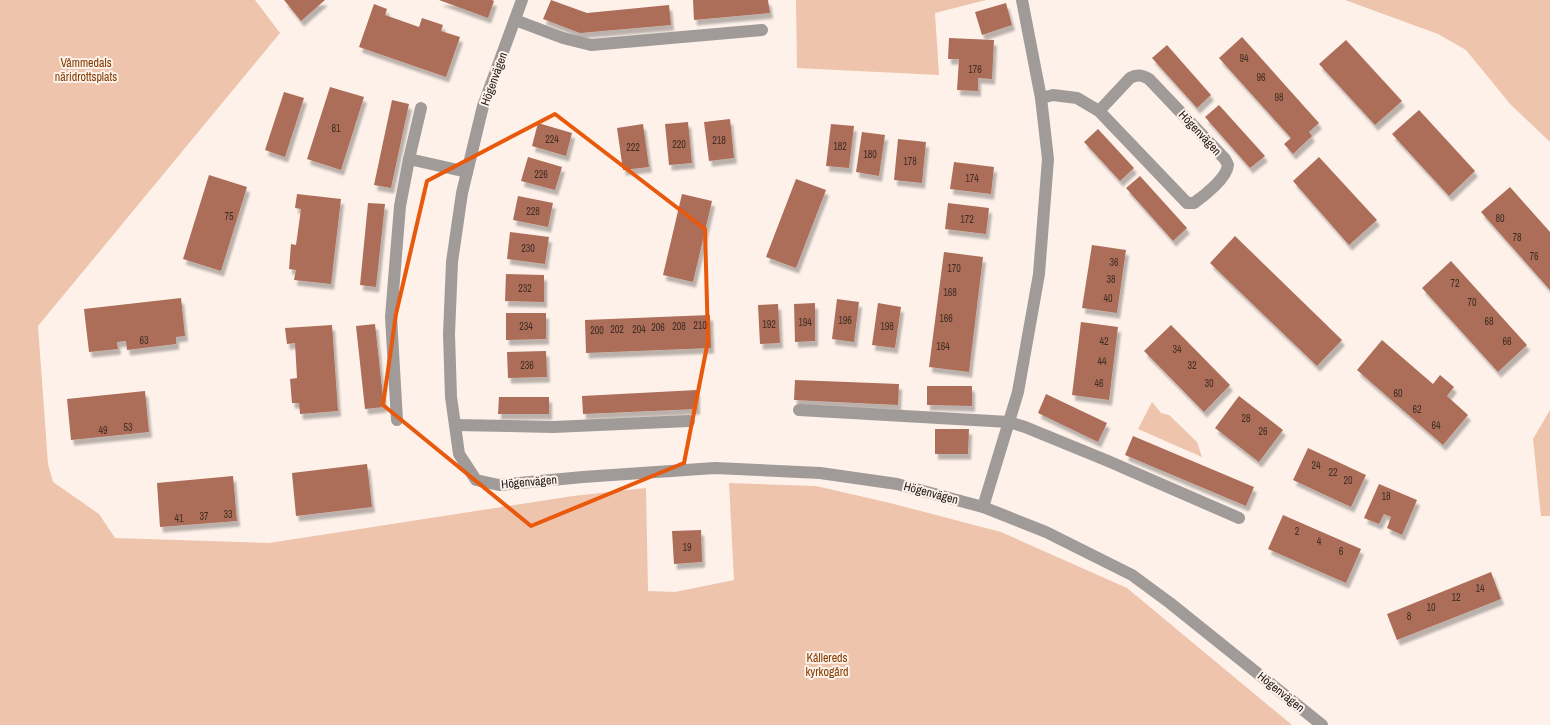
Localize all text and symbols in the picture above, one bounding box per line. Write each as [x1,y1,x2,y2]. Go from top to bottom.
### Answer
street label: Högenvägen [477,50,511,108]
house number: 94 [1239,52,1249,65]
park label: Våmmedals näridrottsplats [55,55,117,85]
house number: 176 [968,63,982,76]
house number: 96 [1256,71,1266,84]
house number: 98 [1274,91,1284,104]
street label: Högenvägen [1175,107,1225,159]
house number: 81 [331,122,341,135]
house number: 224 [545,133,559,146]
house number: 218 [712,134,726,147]
house number: 220 [672,138,686,151]
house number: 182 [833,140,847,153]
house number: 222 [626,141,640,154]
house number: 180 [863,148,877,161]
house number: 178 [903,155,917,168]
house number: 226 [534,168,548,181]
house number: 174 [965,172,979,185]
house number: 228 [526,205,540,218]
house number: 75 [224,210,234,223]
house number: 80 [1495,212,1505,225]
house number: 172 [960,213,974,226]
house number: 78 [1512,231,1522,244]
house number: 230 [521,242,535,255]
house number: 76 [1529,250,1539,263]
house number: 36 [1109,256,1119,269]
house number: 170 [947,262,961,275]
house number: 38 [1106,273,1116,286]
house number: 72 [1450,277,1460,290]
house number: 232 [518,282,532,295]
house number: 168 [943,286,957,299]
house number: 40 [1103,292,1113,305]
house number: 70 [1467,296,1477,309]
house number: 166 [939,312,953,325]
house number: 196 [838,314,852,327]
house number: 68 [1484,315,1494,328]
house number: 194 [798,316,812,329]
house number: 192 [762,318,776,331]
house number: 210 [693,319,707,332]
house number: 234 [519,320,533,333]
house number: 208 [672,320,686,333]
house number: 198 [880,320,894,333]
house number: 206 [651,321,665,334]
house number: 202 [610,323,624,336]
house number: 204 [632,323,646,336]
house number: 200 [590,324,604,337]
house number: 63 [139,334,149,347]
house number: 42 [1099,335,1109,348]
house number: 66 [1502,335,1512,348]
house number: 164 [936,340,950,353]
house number: 34 [1172,343,1182,356]
house number: 44 [1097,355,1107,368]
house number: 236 [520,359,534,372]
house number: 32 [1187,359,1197,372]
house number: 46 [1094,377,1104,390]
house number: 30 [1204,377,1214,390]
house number: 60 [1393,387,1403,400]
house number: 62 [1412,403,1422,416]
house number: 28 [1241,412,1251,425]
house number: 64 [1431,419,1441,432]
house number: 53 [123,421,133,434]
house number: 49 [98,424,108,437]
house number: 26 [1258,425,1268,438]
house number: 24 [1311,459,1321,472]
house number: 22 [1328,466,1338,479]
street label: Högenvägen [501,472,557,492]
house number: 20 [1343,474,1353,487]
street label: Högenvägen [902,478,960,508]
house number: 18 [1381,490,1391,503]
house number: 33 [223,508,233,521]
house number: 37 [199,510,209,523]
house number: 41 [174,512,184,525]
house number: 2 [1295,525,1300,538]
house number: 4 [1317,535,1322,548]
house number: 19 [682,541,692,554]
house number: 6 [1339,545,1344,558]
house number: 14 [1475,582,1485,595]
house number: 12 [1451,591,1461,604]
house number: 10 [1426,601,1436,614]
house number: 8 [1407,610,1412,623]
park label: Kållereds kyrkogård [805,650,849,680]
street label: Högenvägen [1254,668,1308,716]

